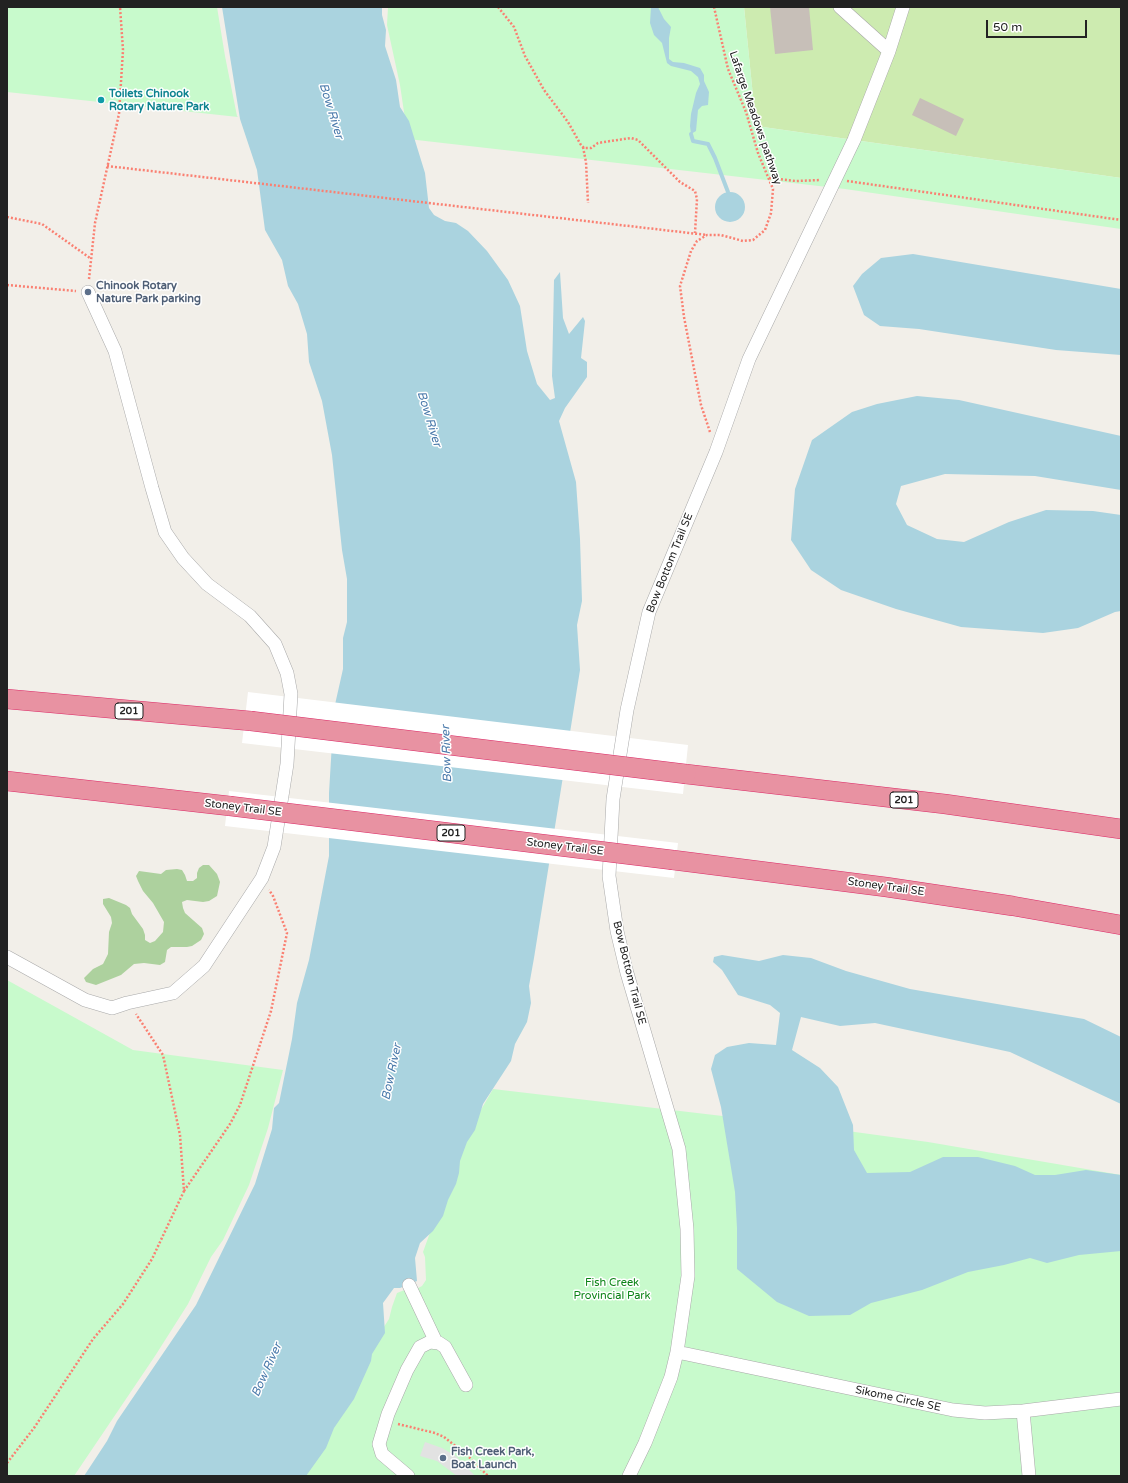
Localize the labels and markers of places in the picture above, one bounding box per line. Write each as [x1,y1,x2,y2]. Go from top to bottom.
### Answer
place label: Toilets Chinook Rotary Nature Park [109,87,209,113]
marker: Toilets Chinook Rotary Nature Park [96,95,106,105]
place label: Chinook Rotary Nature Park parking [96,279,201,305]
marker: Chinook Rotary Nature Park parking [83,287,93,297]
place label: Fish Creek Park, Boat Launch [451,1445,534,1471]
marker: Fish Creek Park, Boat Launch [438,1453,448,1463]

